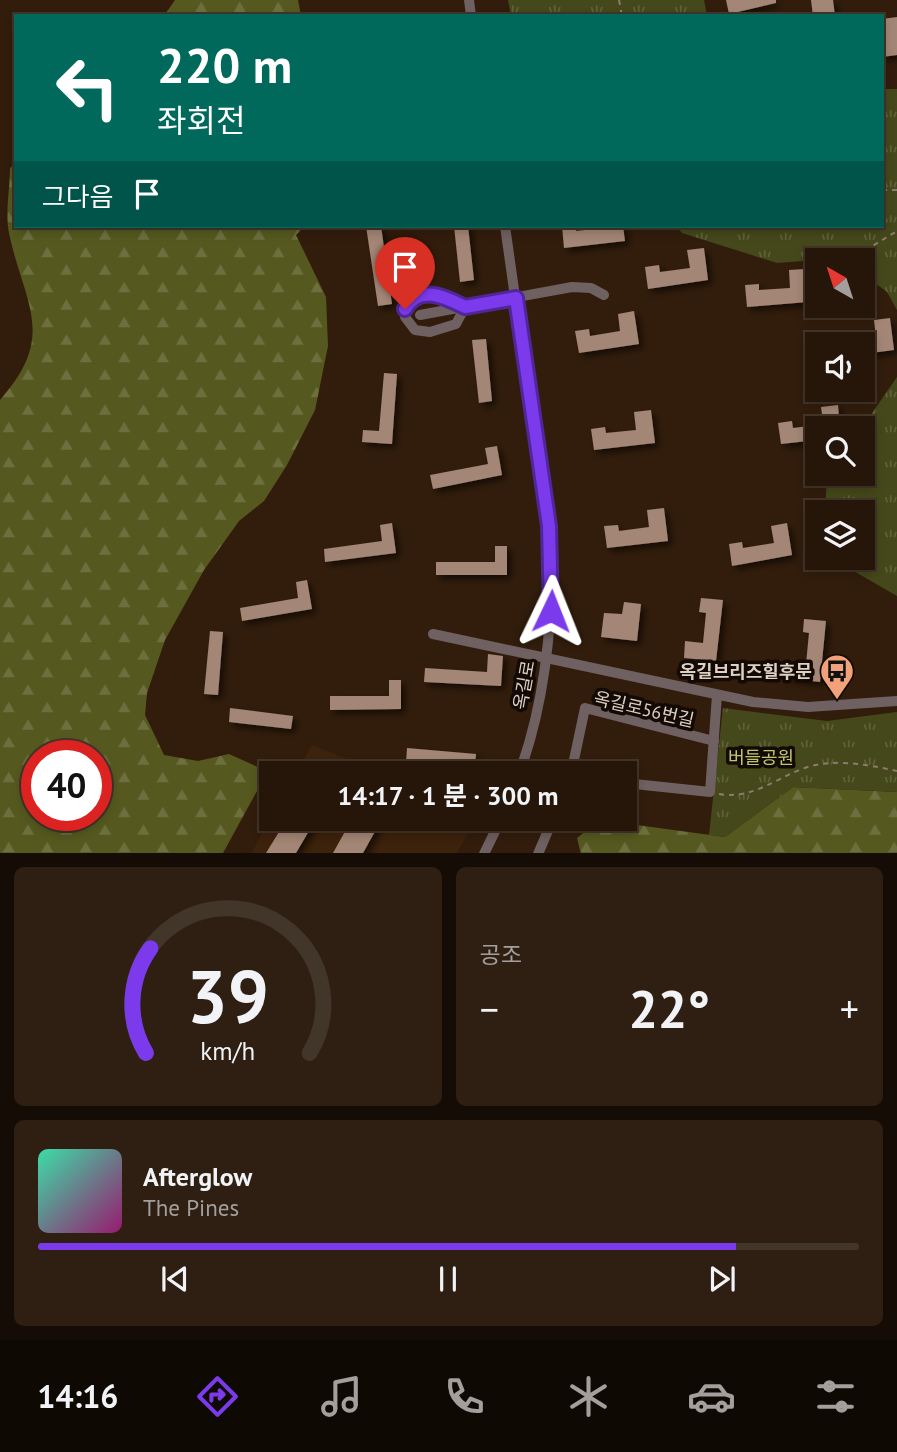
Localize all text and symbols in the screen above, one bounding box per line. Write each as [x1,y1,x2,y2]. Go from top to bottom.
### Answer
text: 220 m [157,33,292,97]
icon: left [42,42,133,133]
text: 좌회전 [157,99,245,141]
icon: arrive [128,175,166,213]
text: 그다음 [42,180,114,213]
pin [375,237,435,309]
icon: arrive [386,248,424,286]
north arrow [805,248,875,318]
map controls [805,248,875,570]
button: sound [805,332,875,402]
button: search [805,416,875,486]
button: layers [805,500,875,570]
position arrow [514,574,588,648]
bus stop icon: 옥길브리즈힐후문 [818,652,856,701]
street label: 옥길로 [508,659,540,711]
place label: 옥길브리즈힐후문 [680,660,812,683]
street label: 옥길로56번길 [592,686,696,732]
speed limit sign: 40 [21,740,112,831]
park label: 버들공원 [728,746,794,769]
text: 14:17 · 1 분 · 300 m [337,779,559,812]
text: 공조 [480,940,522,969]
text: 39 [186,949,269,1043]
text: 22° [628,975,710,1042]
text: − [480,984,499,1033]
text: + [840,984,859,1033]
text: km/h [200,1034,255,1066]
text: Afterglow [143,1160,252,1193]
text: The Pines [143,1193,239,1222]
icon: previous [156,1260,194,1298]
icon: pause [429,1260,467,1298]
icon: next [703,1260,741,1298]
icon: directions [193,1372,242,1421]
icon: music [317,1372,366,1421]
icon: phone [440,1372,489,1421]
icon: climate [564,1372,613,1421]
icon: car [687,1372,736,1421]
icon: filters [811,1372,860,1421]
text: 14:16 [37,1375,118,1417]

